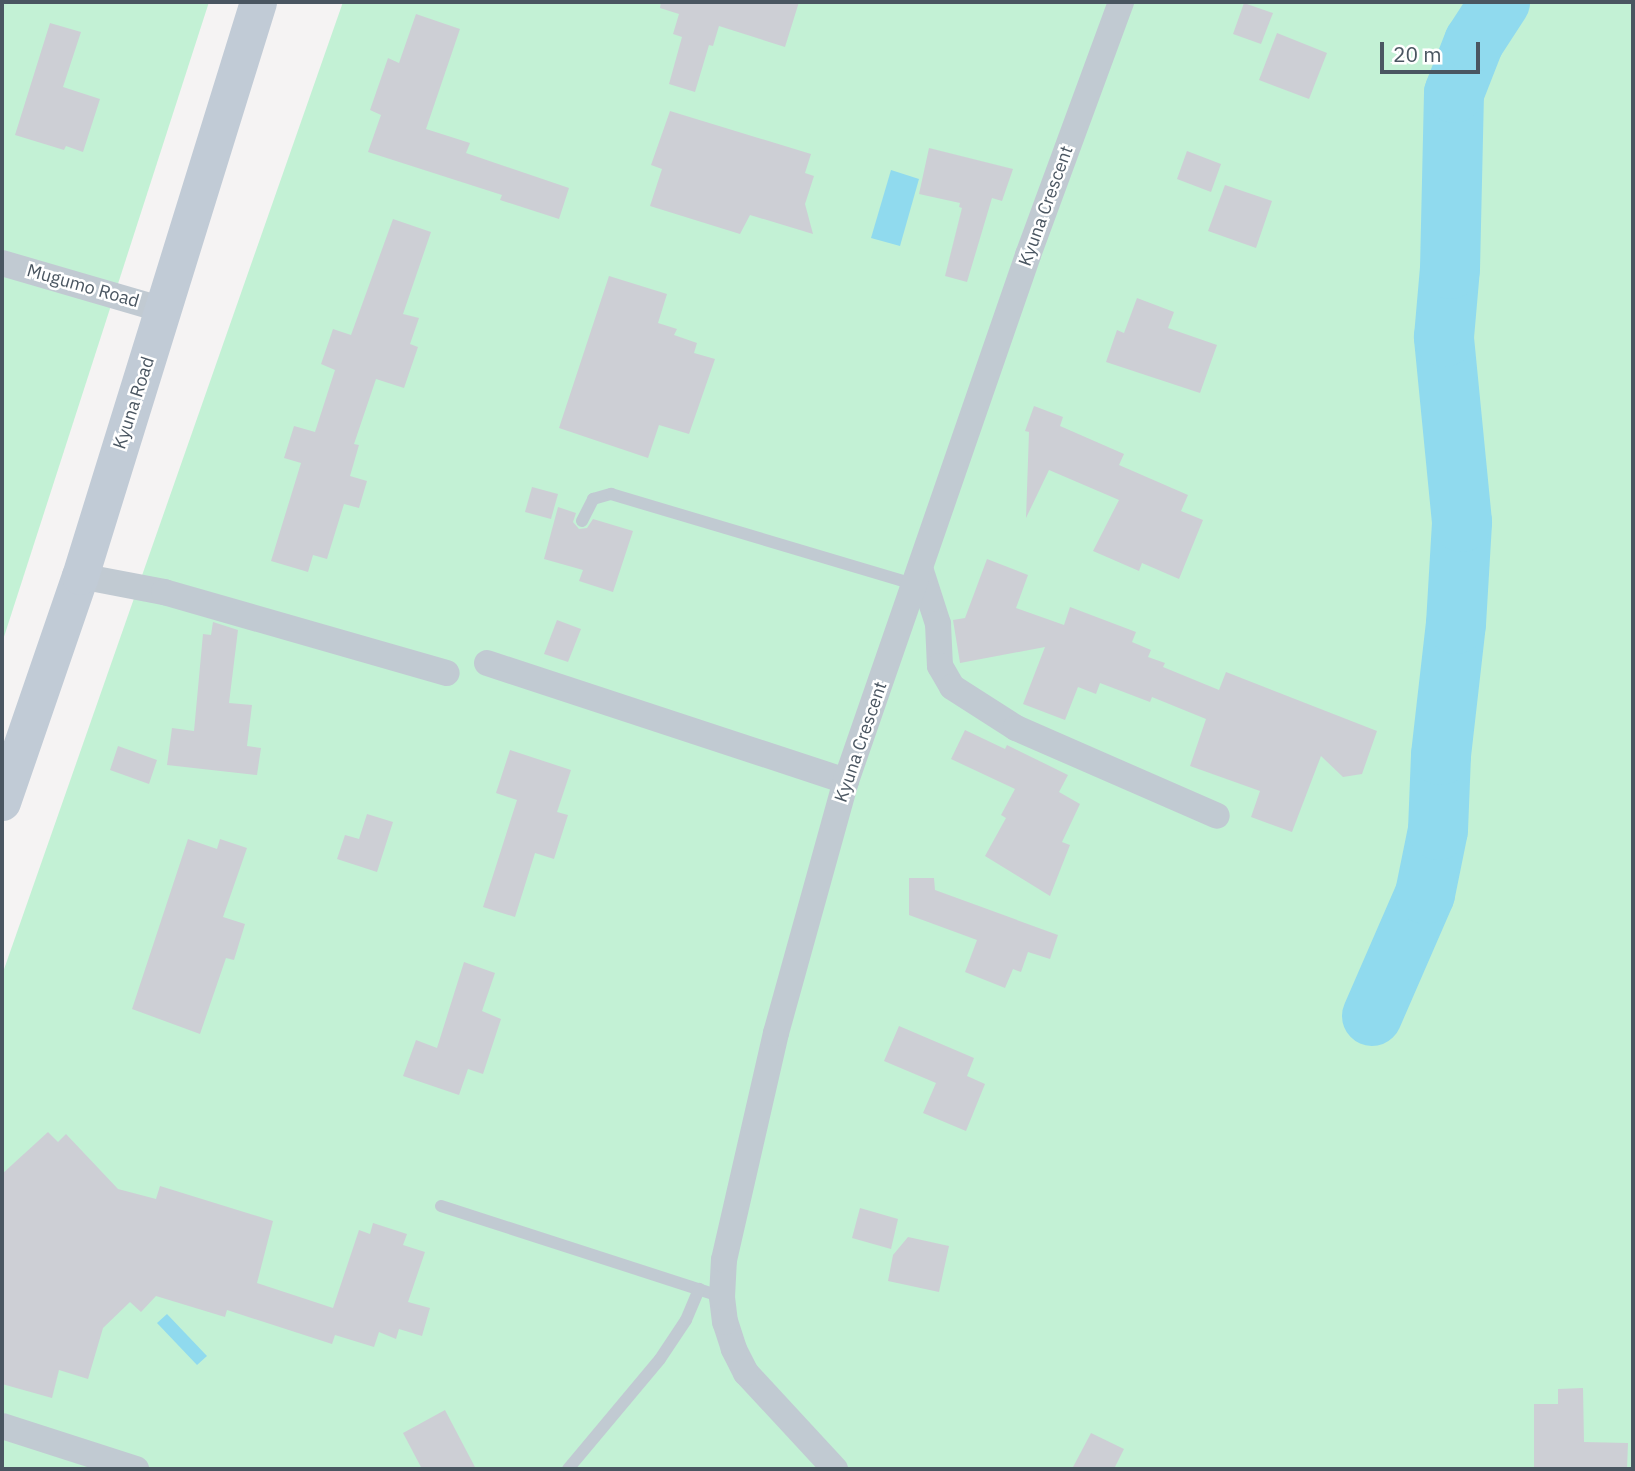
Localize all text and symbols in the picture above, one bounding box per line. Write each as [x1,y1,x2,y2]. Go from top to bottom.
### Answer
scale bar [1383,28,1483,72]
text: 20 m [1393,40,1442,68]
street label: Kyuna Crescent [1014,143,1078,269]
street label: Mugumo Road [24,260,142,312]
street label: Kyuna Road [109,354,159,452]
street label: Kyuna Crescent [830,679,892,805]

